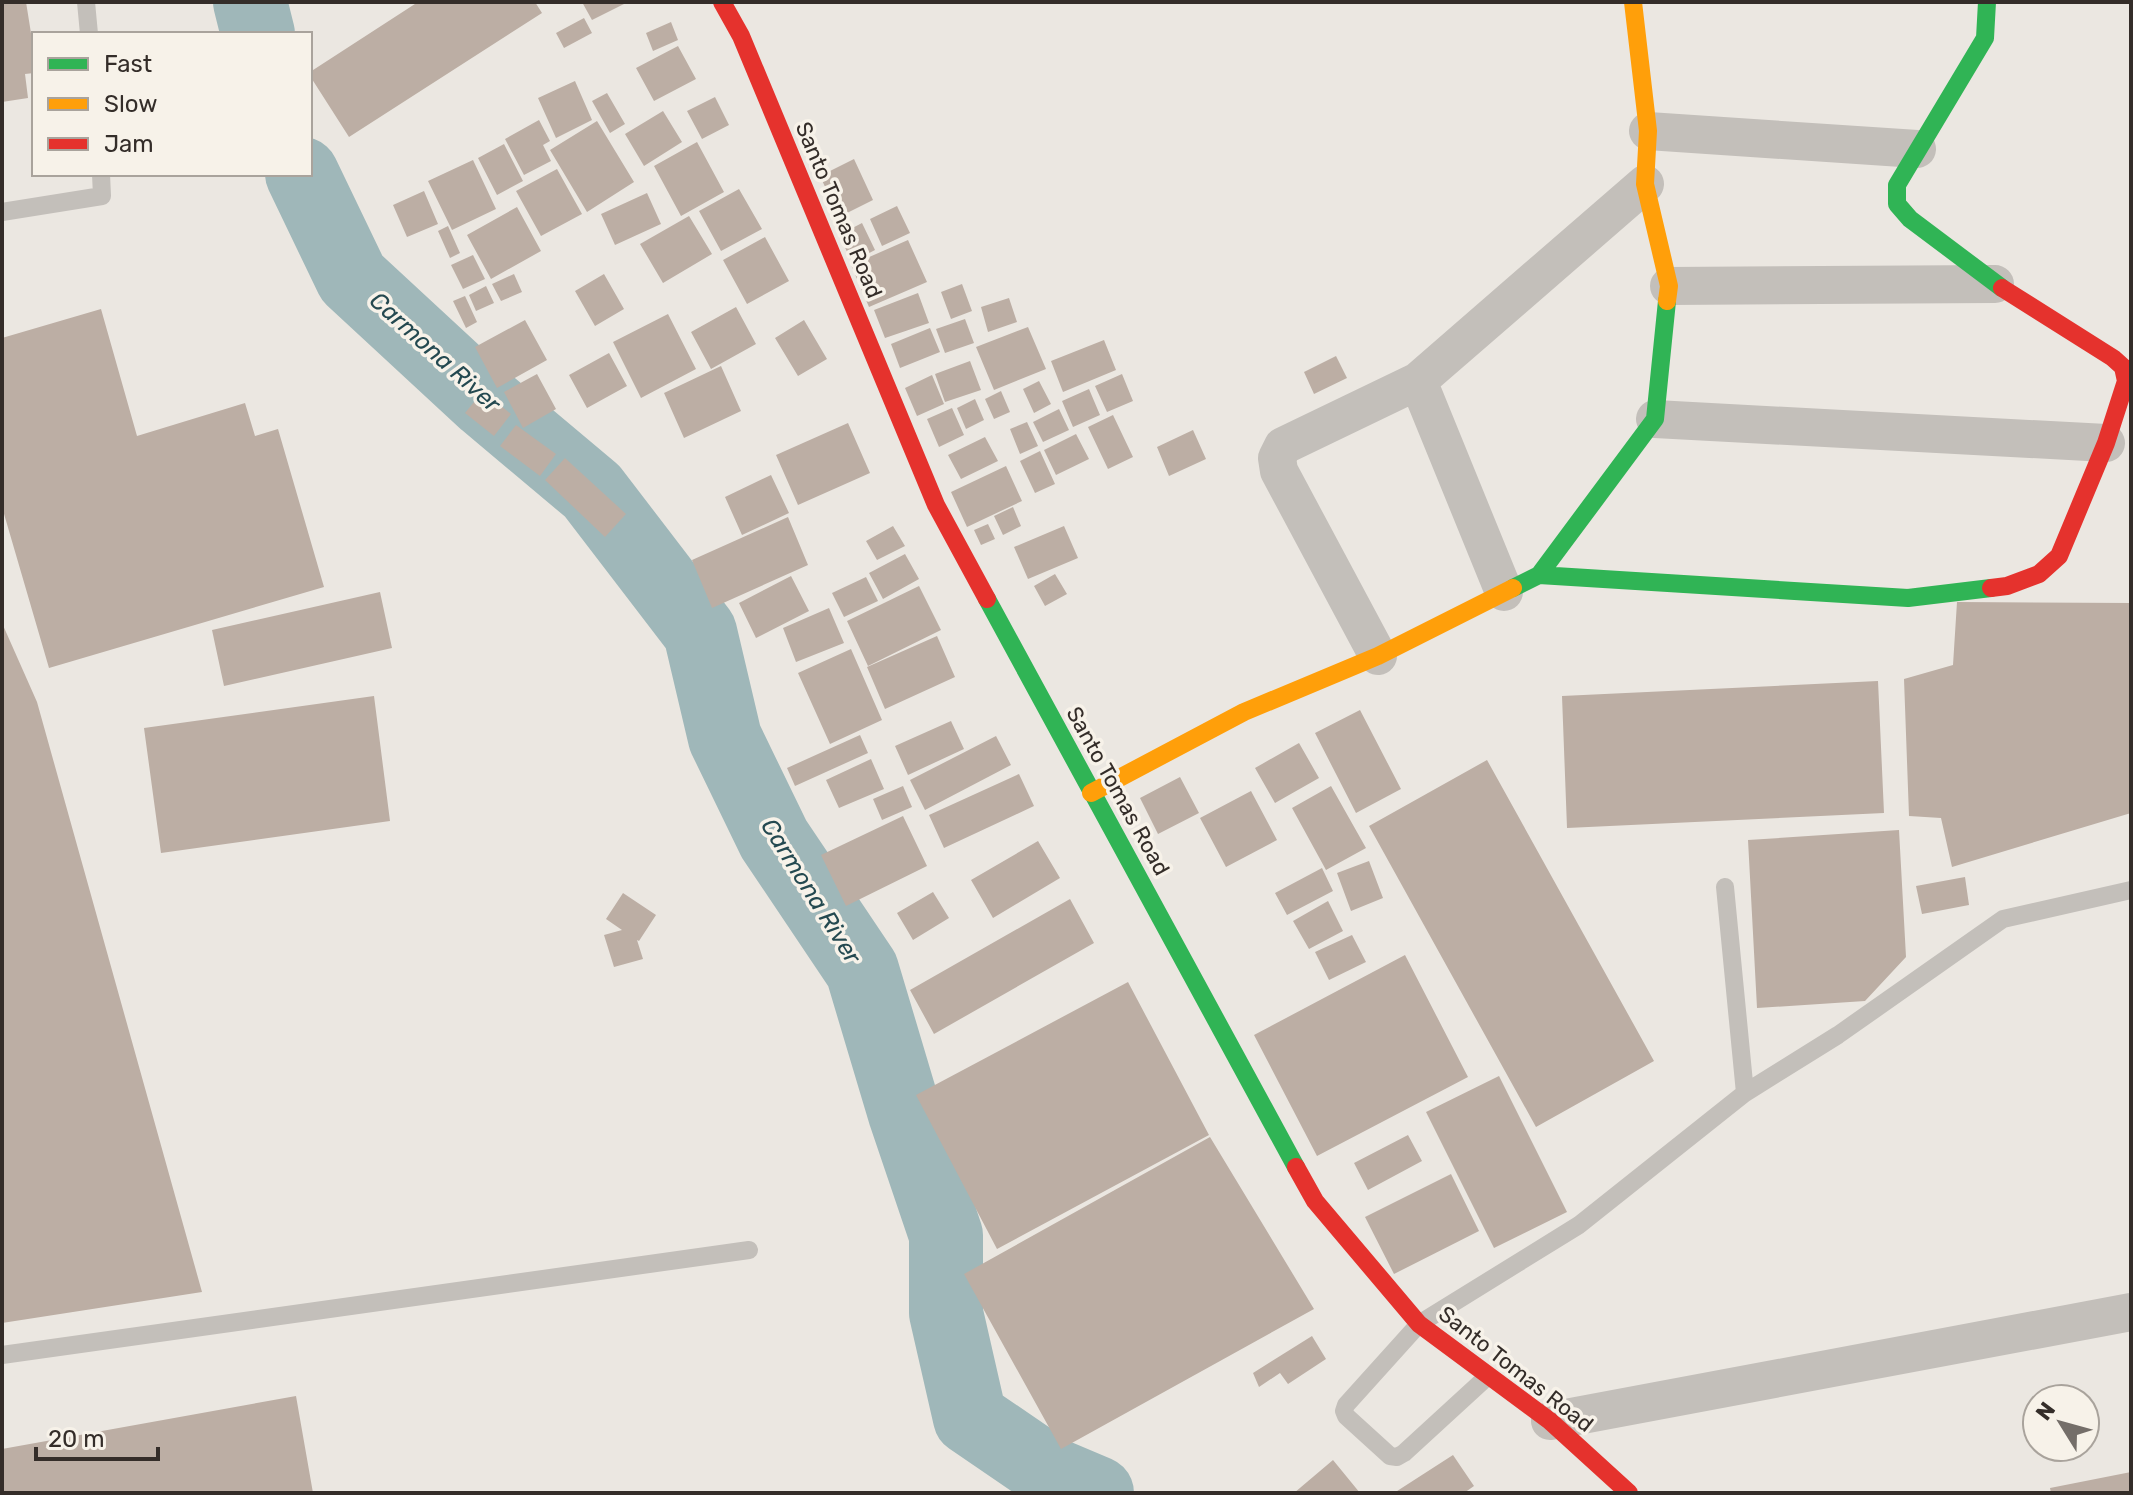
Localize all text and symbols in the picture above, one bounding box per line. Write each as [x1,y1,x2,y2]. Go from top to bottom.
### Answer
legend [32,32,312,176]
text: Fast [104,50,152,78]
text: Slow [104,90,157,118]
street label: Santo Tomas Road [790,118,888,302]
text: Jam [104,130,154,158]
water label: Carmona River [364,286,507,418]
street label: Santo Tomas Road [1060,702,1176,880]
water label: Carmona River [755,813,867,969]
street label: Santo Tomas Road [1433,1300,1599,1438]
north arrow [2021,1383,2101,1463]
text: N [2030,1397,2061,1426]
scale bar [36,1411,158,1461]
text: 20 m [48,1425,105,1453]

